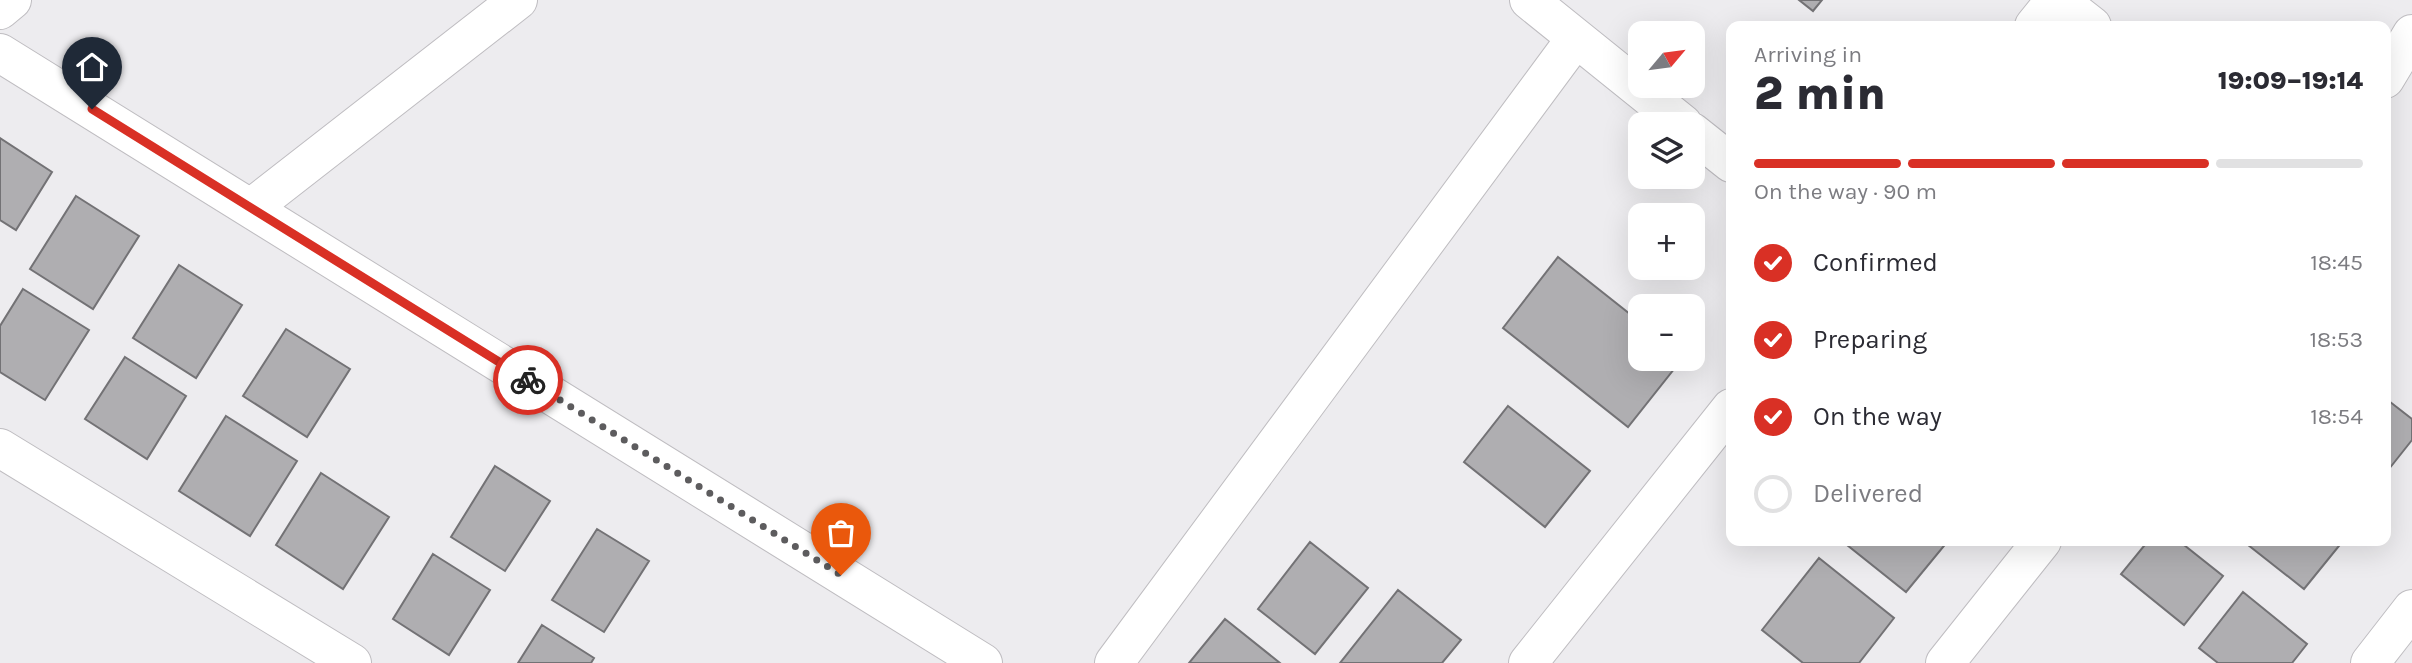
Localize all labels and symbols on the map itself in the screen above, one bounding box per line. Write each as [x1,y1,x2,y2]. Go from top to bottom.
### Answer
north arrow [1628,21,1704,98]
pin [62,37,122,109]
courier [493,345,563,415]
pin [811,503,871,575]

